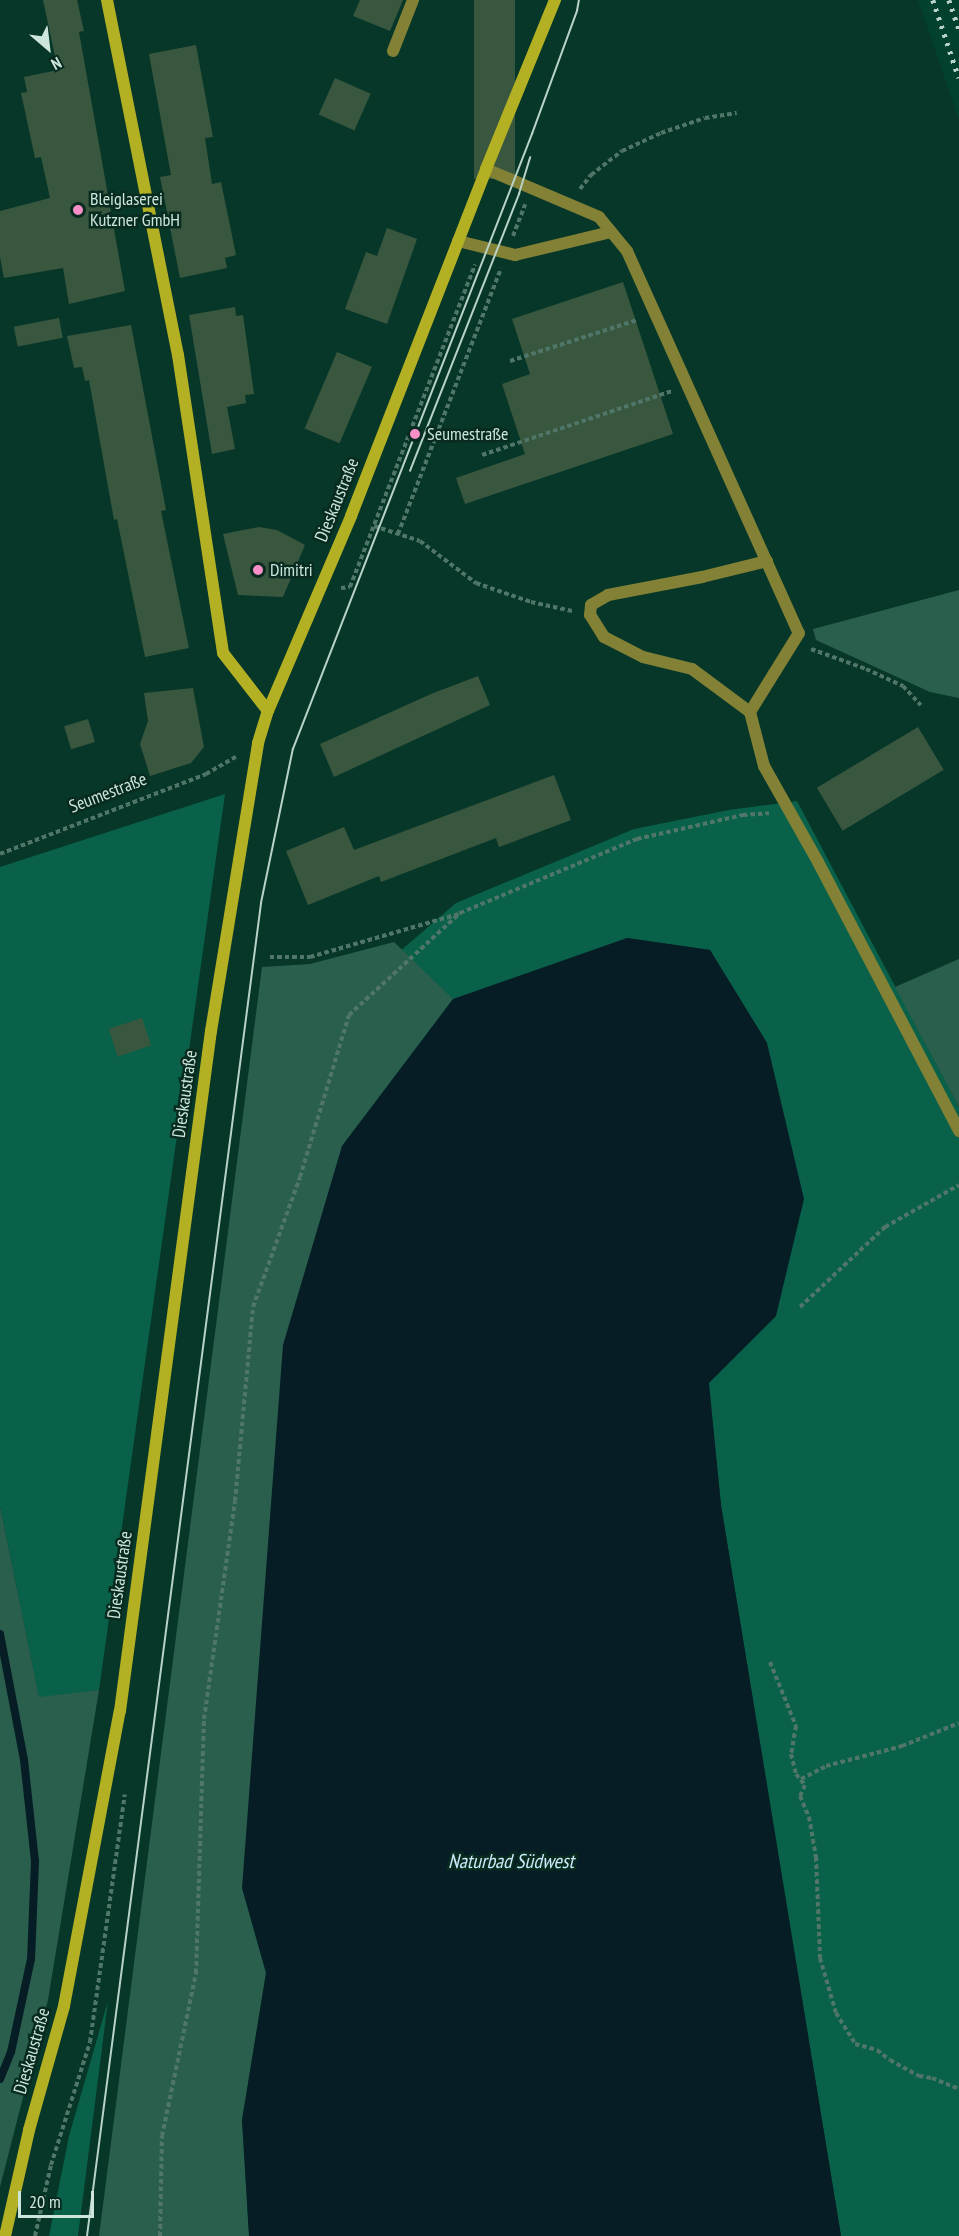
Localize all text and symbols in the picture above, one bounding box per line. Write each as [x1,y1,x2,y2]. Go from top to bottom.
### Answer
north arrow [18,18,78,78]
text: N [48,53,65,75]
place label: Bleiglaserei Kutzner GmbH [90,189,180,232]
marker: Bleiglaserei Kutzner GmbH [71,203,85,217]
place label: Seumestraße [427,423,508,445]
marker: Seumestraße [408,427,422,441]
street label: Dieskaustraße [310,455,364,545]
place label: Dimitri [270,559,313,581]
marker: Dimitri [251,563,265,577]
street label: Seumestraße [66,768,150,818]
street label: Dieskaustraße [168,1049,202,1139]
street label: Dieskaustraße [103,1530,137,1620]
water label: Naturbad Südwest [448,1849,574,1873]
street label: Dieskaustraße [9,2006,55,2096]
scale bar [21,2179,98,2217]
text: 20 m [29,2190,61,2213]

